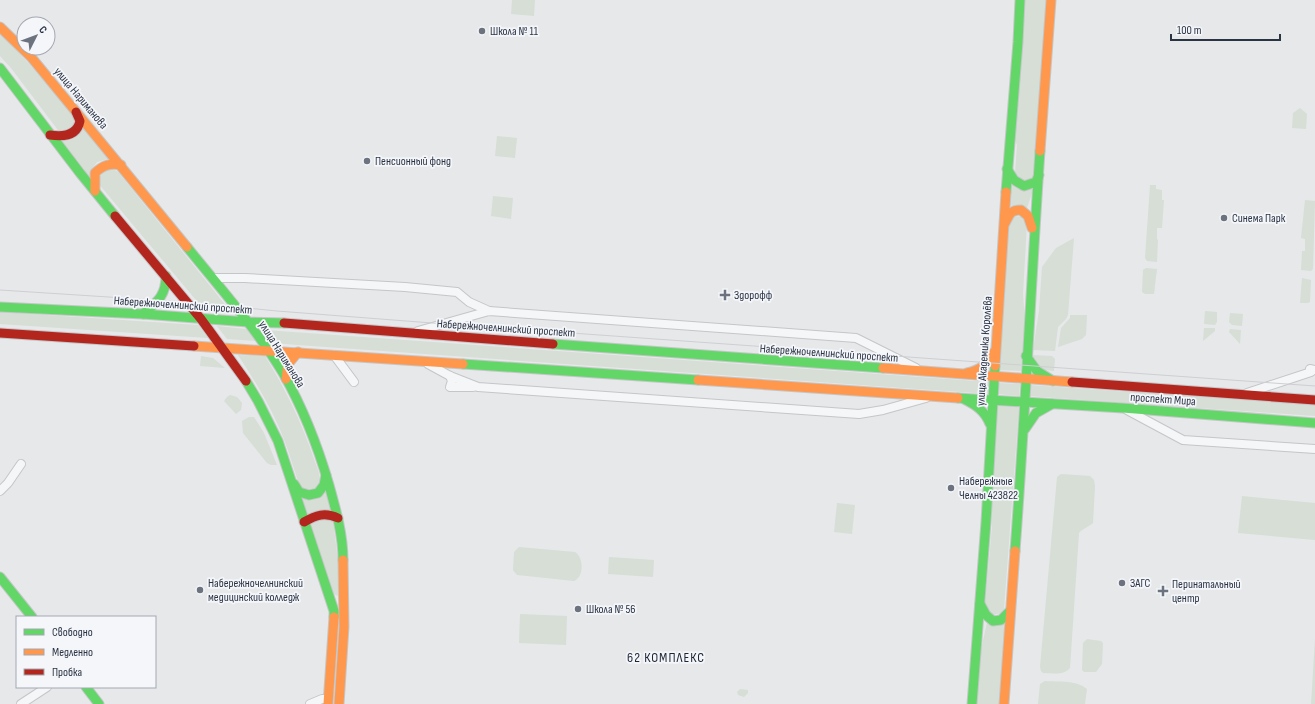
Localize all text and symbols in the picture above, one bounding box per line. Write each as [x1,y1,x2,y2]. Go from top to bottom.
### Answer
north arrow [16,16,56,56]
scale bar [1171,16,1280,42]
text: С [36,23,50,36]
text: 100 m [1177,23,1202,38]
place label: Школа № 11 [490,24,539,39]
marker: Школа № 11 [477,26,487,36]
street label: улица Нариманова [50,64,111,133]
place label: Пенсионный фонд [375,154,451,169]
marker: Пенсионный фонд [362,156,372,166]
place label: Синема Парк [1232,211,1286,226]
marker: Синема Парк [1219,213,1229,223]
place label: Здорофф [734,288,772,303]
marker: Здорофф [719,289,731,301]
street label: Набережночелнинский проспект [113,293,253,318]
street label: улица Академика Королёва [973,295,996,407]
street label: Набережночелнинский проспект [436,316,576,341]
street label: улица Нариманова [255,318,308,391]
street label: Набережночелнинский проспект [759,341,899,366]
street label: проспект Мира [1130,390,1197,409]
place label: Набережные Челны 423822 [959,474,1018,503]
marker: Набережные Челны 423822 [946,483,956,493]
place label: Набережночелнинский медицинский колледж [208,576,303,605]
place label: ЗАГС [1130,576,1151,591]
place label: Перинатальный центр [1172,577,1241,606]
marker: ЗАГС [1117,578,1127,588]
marker: Набережночелнинский медицинский колледж [195,585,205,595]
marker: Перинатальный центр [1157,585,1169,597]
place label: Школа № 56 [586,602,636,617]
marker: Школа № 56 [573,604,583,614]
legend [16,616,156,688]
text: Свободно [52,625,93,640]
text: Медленно [52,645,93,660]
district label: 62 КОМПЛЕКС [627,649,705,666]
text: Пробка [52,665,83,680]

